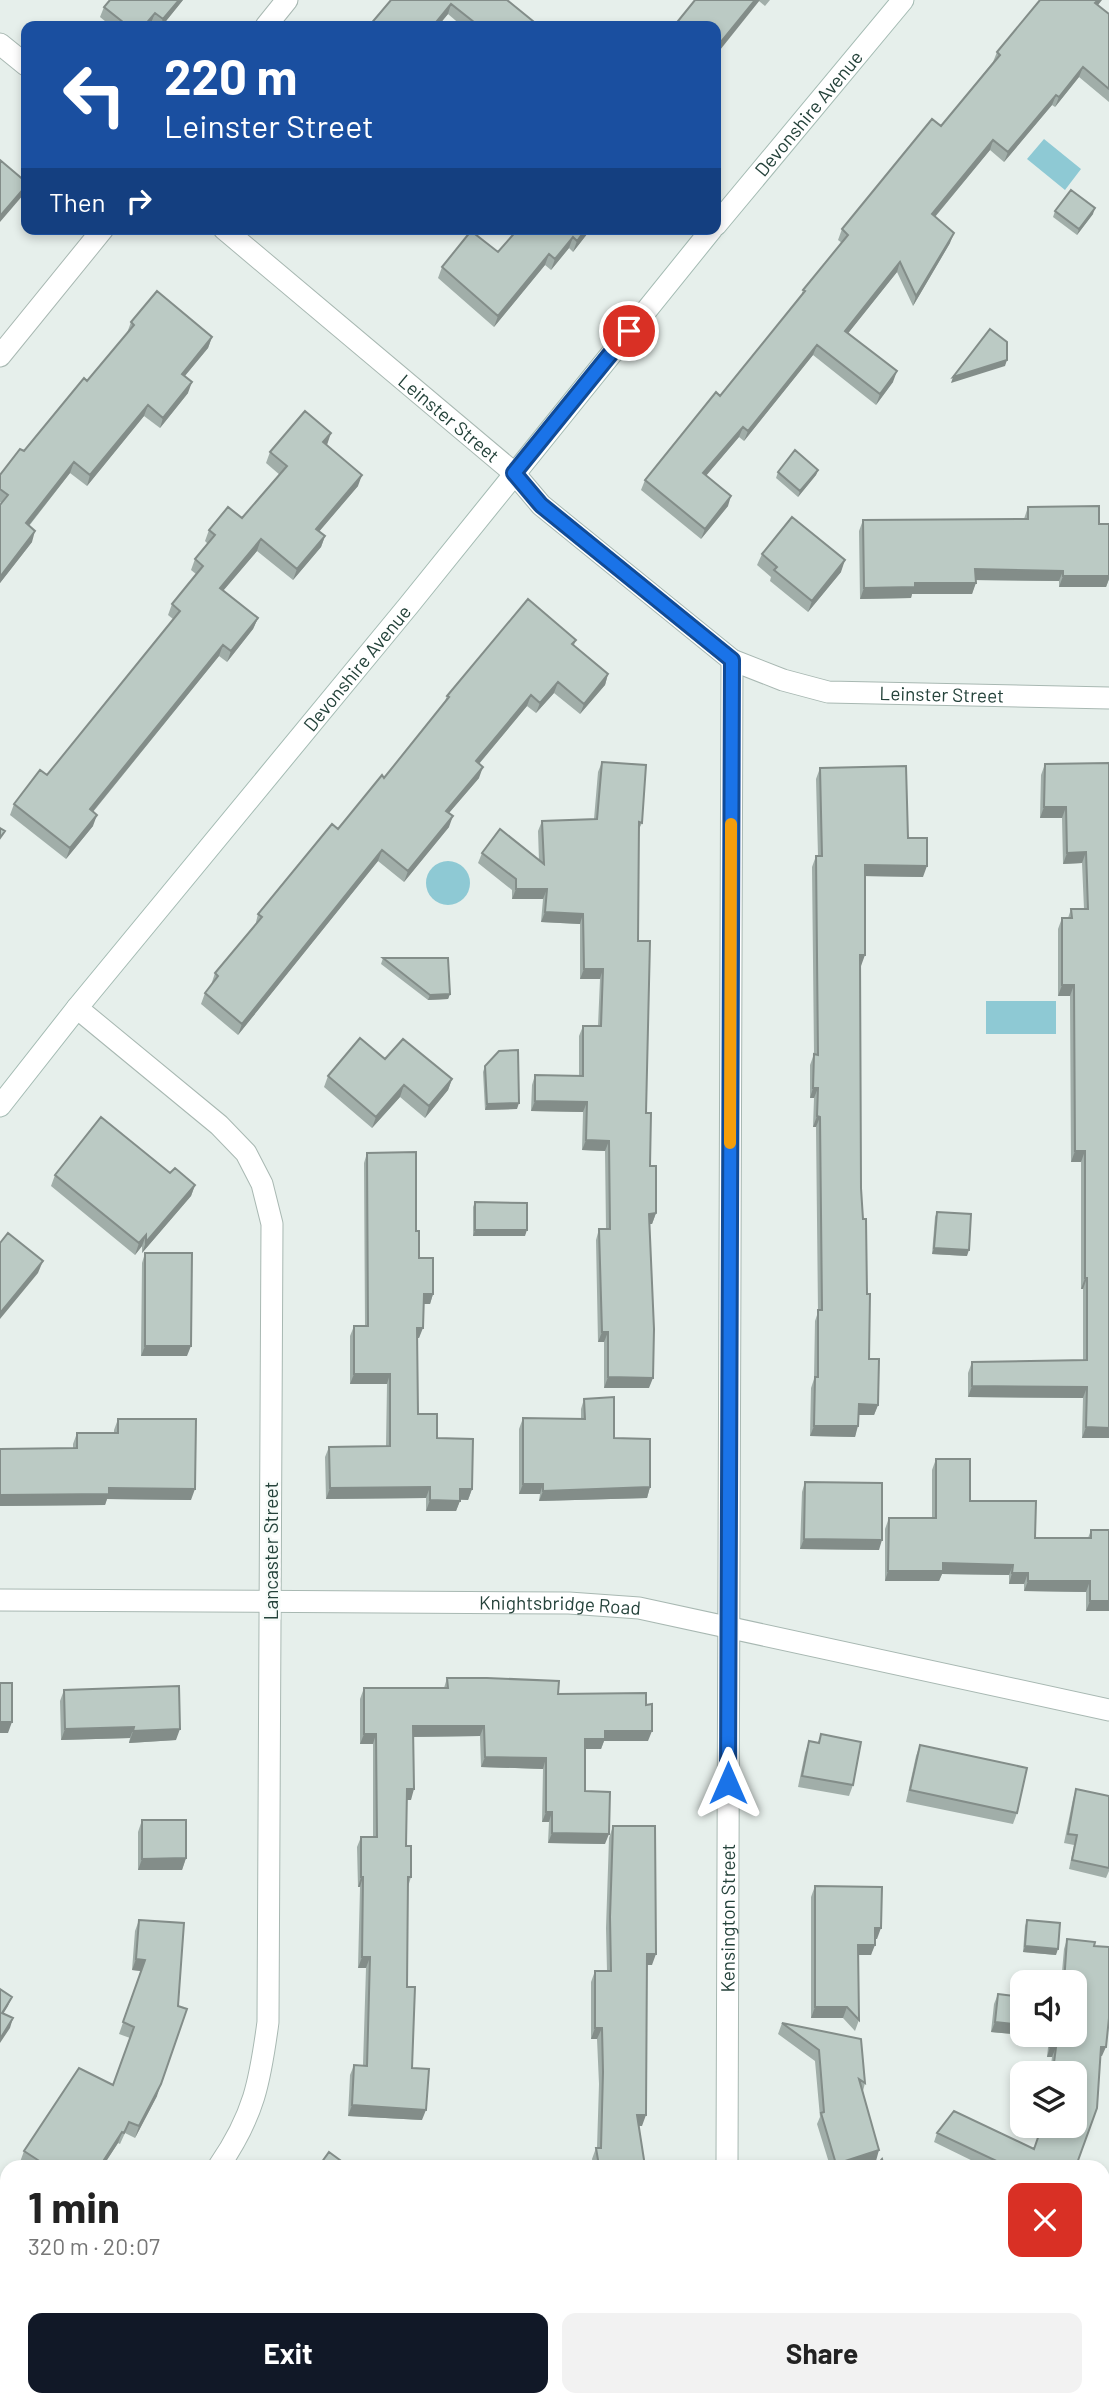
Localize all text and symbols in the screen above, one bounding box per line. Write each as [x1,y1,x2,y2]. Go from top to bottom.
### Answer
text: 220 m [164,46,298,105]
street label: Devonshire Avenue [749,46,867,181]
icon: left [49,49,140,140]
text: Leinster Street [164,106,374,144]
icon: right [120,182,158,220]
text: Then [49,186,106,217]
pin [599,301,659,361]
icon: arrive [610,312,648,350]
street label: Leinster Street [394,369,504,467]
street label: Devonshire Avenue [298,600,415,735]
street label: Leinster Street [879,681,1004,707]
street label: Lancaster Street [259,1482,282,1620]
street label: Knightsbridge Road [479,1591,642,1619]
position arrow [691,1746,765,1820]
street label: Kensington Street [716,1843,739,1993]
map controls [1010,1970,1087,2138]
button: sound [1010,1970,1087,2047]
button: layers [1010,2061,1087,2138]
text: 1 min [28,2181,120,2231]
button: close [1008,2183,1082,2257]
text: 320 m · 20:07 [28,2232,160,2260]
button: Exit [28,2313,548,2393]
button: Share [562,2313,1082,2393]

